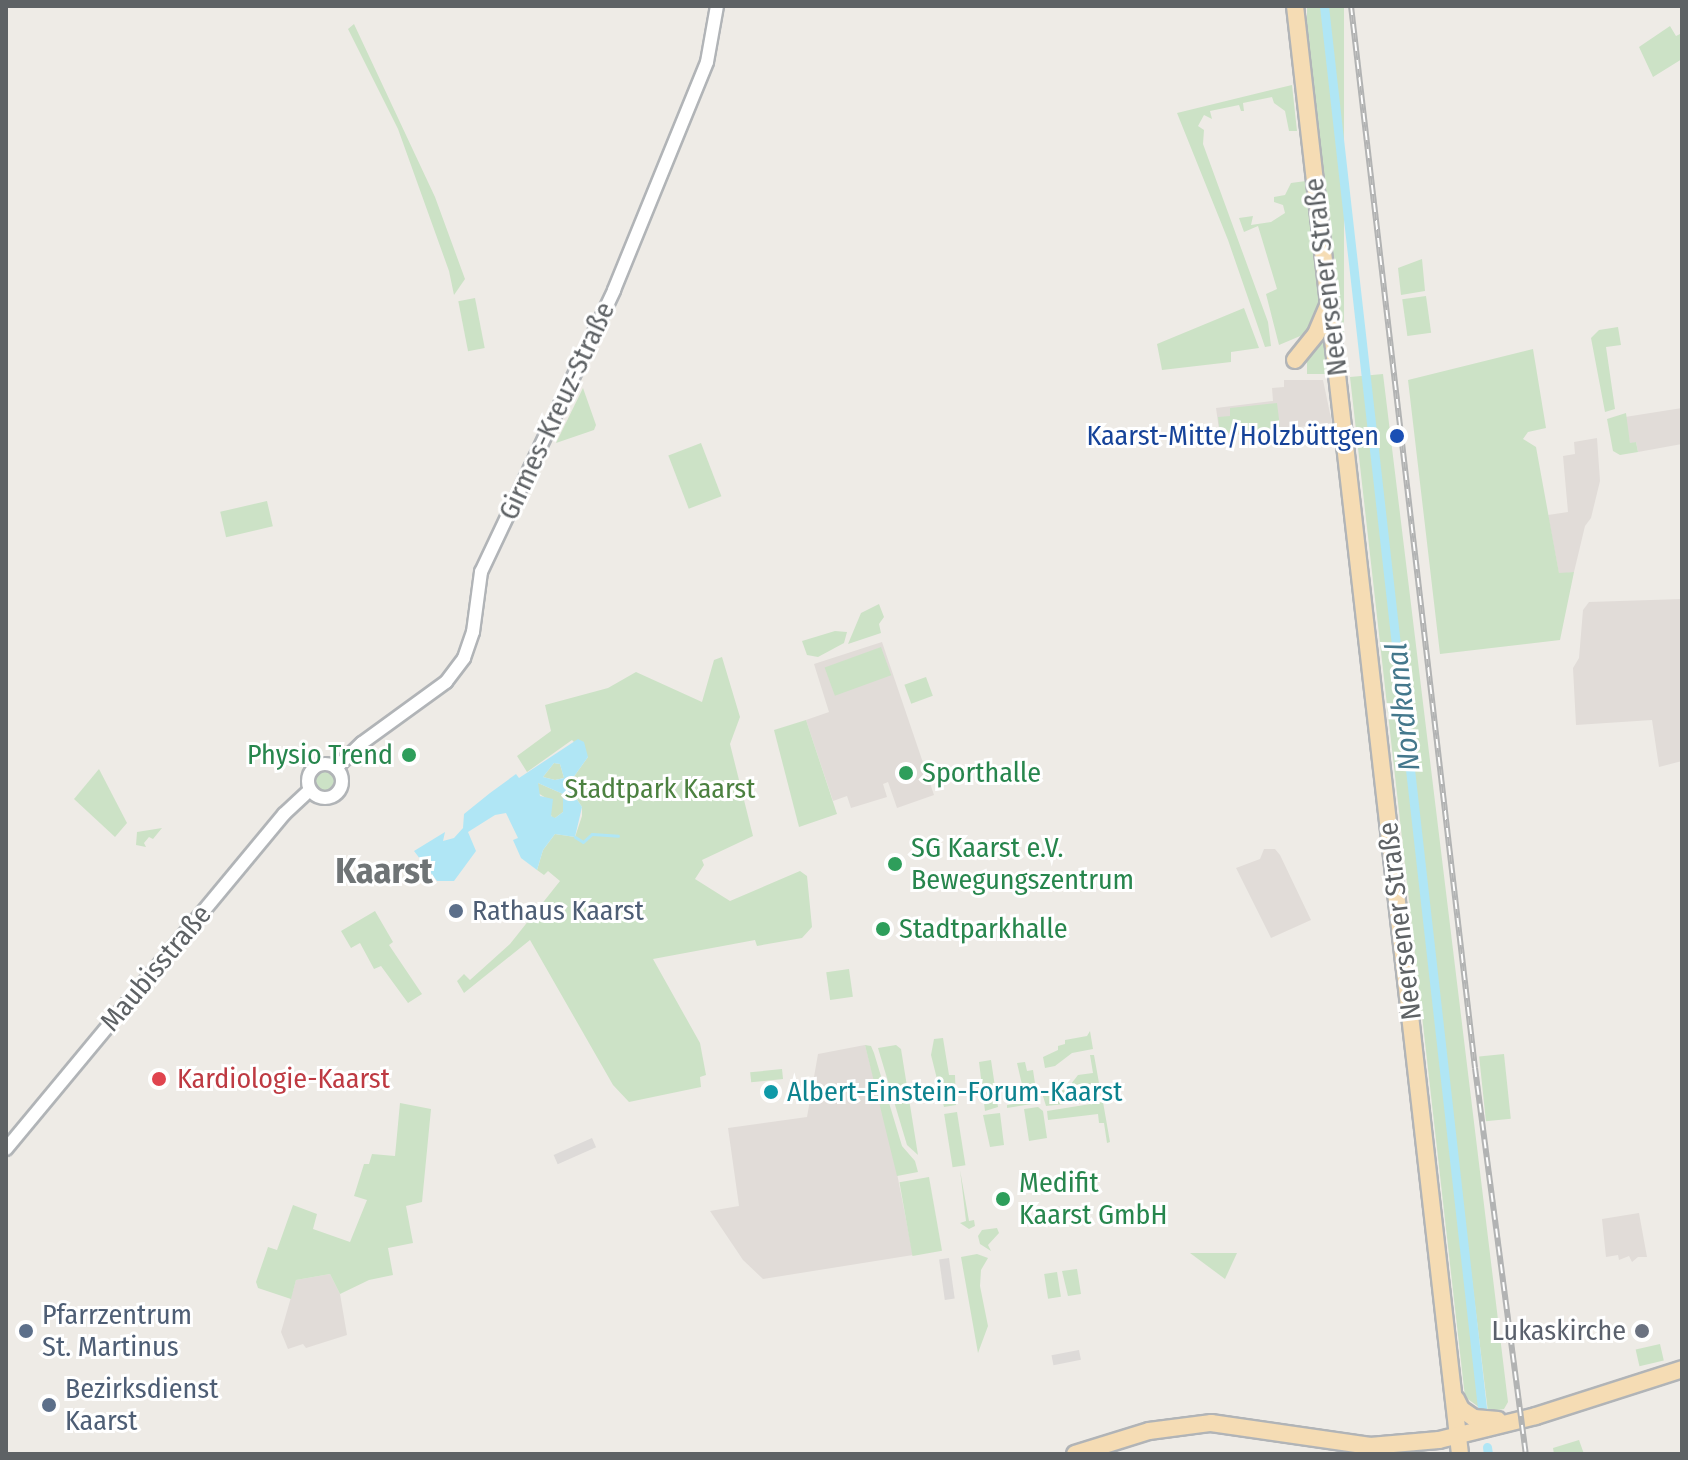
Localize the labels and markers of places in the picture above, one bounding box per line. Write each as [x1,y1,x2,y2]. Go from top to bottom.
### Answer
place label: Kaarst-Mitte/Holzbüttgen [1086,419,1379,453]
marker: Kaarst-Mitte/Holzbüttgen [1386,425,1408,447]
place label: Physio Trend [247,738,393,772]
marker: Physio Trend [400,746,418,764]
place label: Sporthalle [922,756,1041,790]
marker: Sporthalle [897,764,915,782]
place label: SG Kaarst e.V. Bewegungszentrum [911,831,1134,897]
marker: SG Kaarst e.V. Bewegungszentrum [886,855,904,873]
place label: Rathaus Kaarst [472,894,644,928]
marker: Rathaus Kaarst [447,902,465,920]
place label: Stadtparkhalle [899,912,1068,946]
marker: Stadtparkhalle [874,920,892,938]
place label: Kardiologie-Kaarst [177,1062,390,1096]
marker: Kardiologie-Kaarst [148,1068,170,1090]
place label: Albert-Einstein-Forum-Kaarst [787,1075,1122,1109]
marker: Albert-Einstein-Forum-Kaarst [762,1083,780,1101]
place label: Medifit Kaarst GmbH [1019,1166,1167,1232]
marker: Medifit Kaarst GmbH [994,1190,1012,1208]
place label: Pfarrzentrum St. Martinus [42,1298,192,1364]
place label: Lukaskirche [1492,1314,1626,1348]
marker: Pfarrzentrum St. Martinus [17,1322,35,1340]
marker: Lukaskirche [1633,1322,1651,1340]
place label: Bezirksdienst Kaarst [65,1372,218,1438]
marker: Bezirksdienst Kaarst [40,1396,58,1414]

